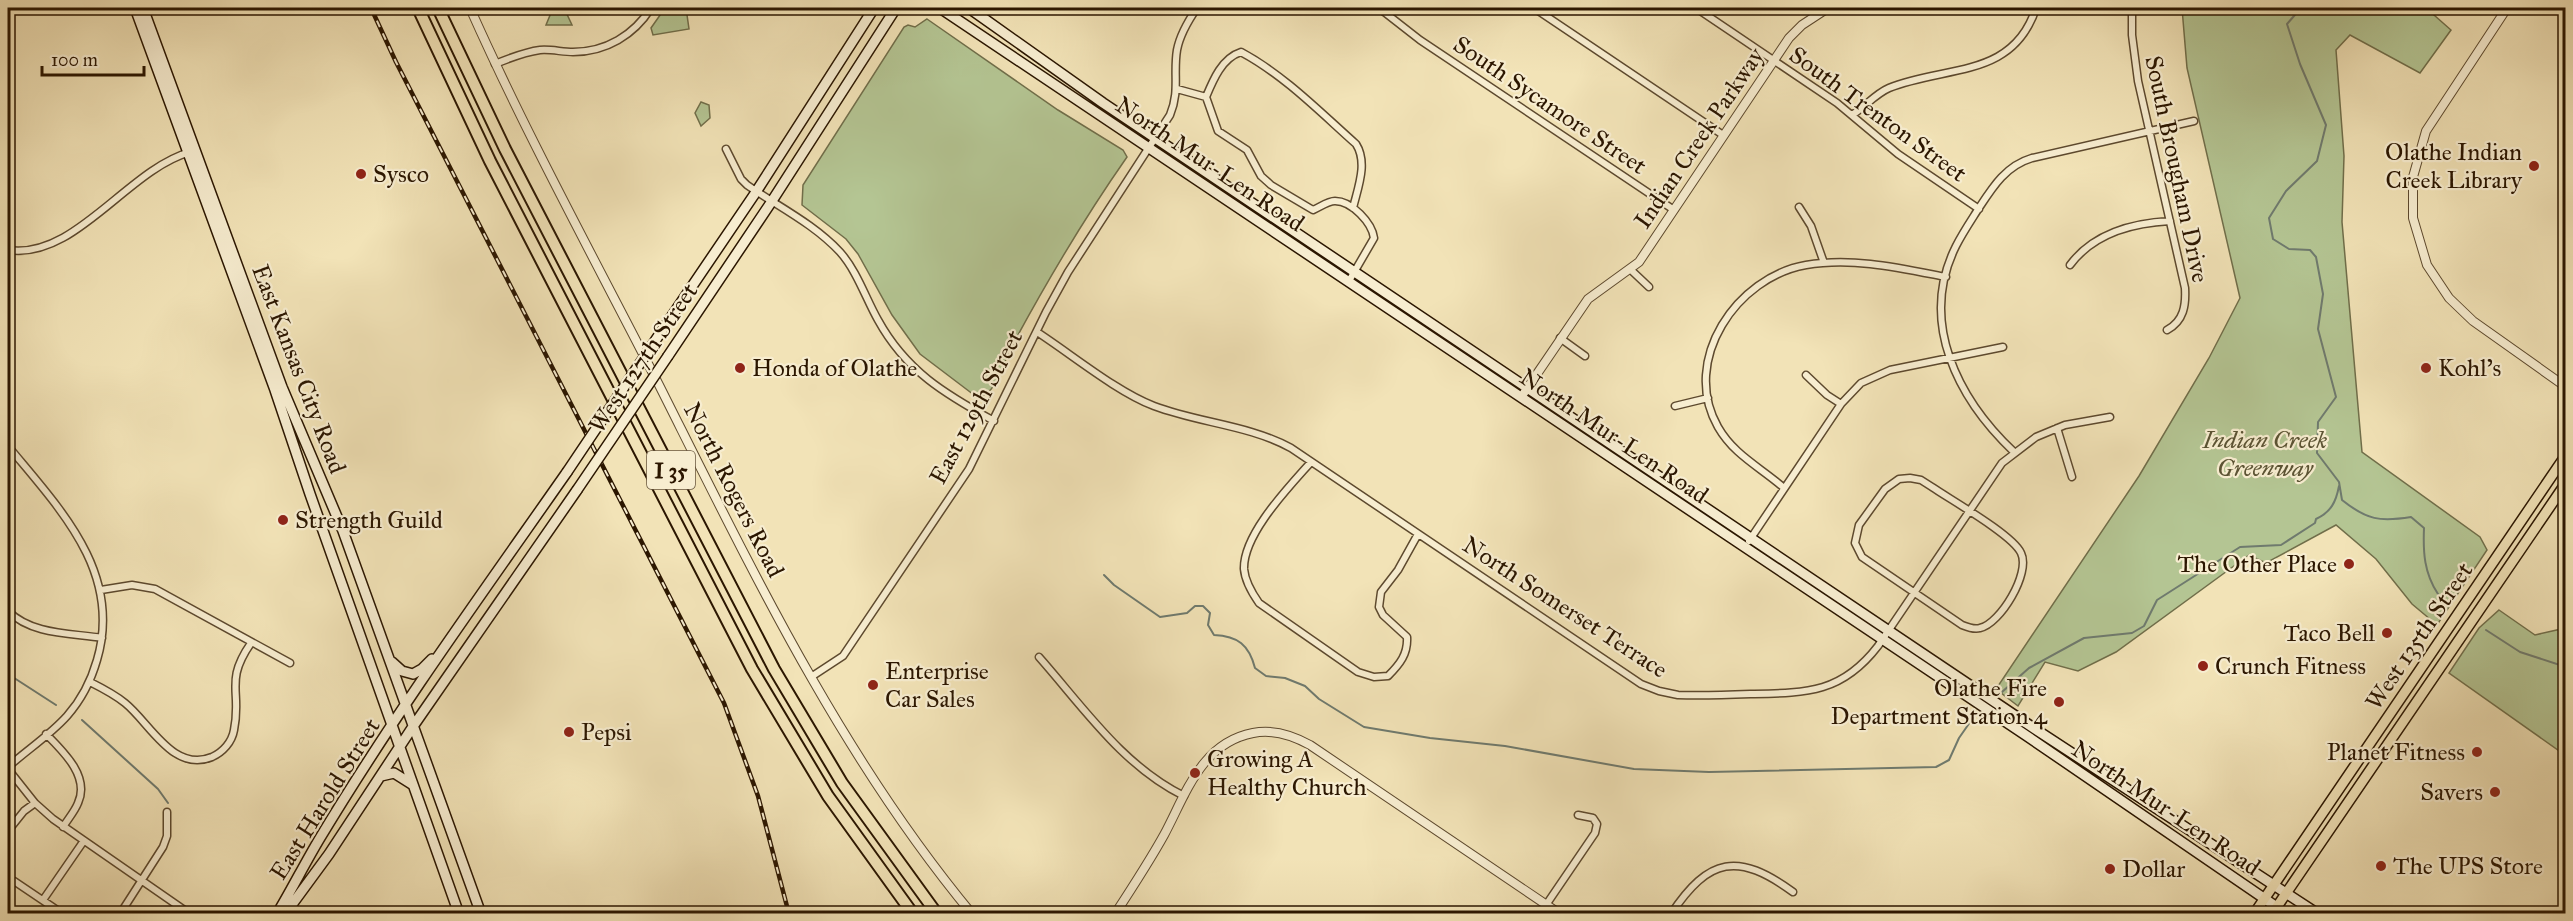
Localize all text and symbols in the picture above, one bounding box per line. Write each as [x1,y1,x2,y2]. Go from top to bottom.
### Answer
street label: South Sycamore Street [1448,29,1653,181]
scale bar [42,39,144,77]
street label: South Trenton Street [1783,40,1973,189]
street label: Indian Creek Parkway [1627,41,1771,234]
text: 100 m [51,49,98,71]
street label: South Brougham Drive [2138,53,2216,285]
street label: North Mur-Len Road [1110,90,1310,238]
place label: Olathe Indian Creek Library [2385,137,2523,195]
place label: Sysco [373,159,429,189]
marker: Olathe Indian Creek Library [2527,159,2541,173]
marker: Sysco [354,167,368,181]
street label: East Kansas City Road [245,260,353,478]
street label: West 127th Street [582,277,704,439]
street label: East 129th Street [923,324,1030,489]
place label: Honda of Olathe [752,353,917,383]
place label: Kohl's [2438,353,2501,383]
marker: Honda of Olathe [733,361,747,375]
marker: Kohl's [2419,361,2433,375]
street label: North Mur-Len Road [1514,362,1714,510]
street label: North Rogers Road [677,398,791,582]
park label: Indian Creek Greenway [2202,425,2328,483]
road number: I 35 [647,451,695,489]
place label: Strength Guild [295,505,443,535]
marker: Strength Guild [276,513,290,527]
street label: North Somerset Terrace [1457,530,1673,684]
place label: The Other Place [2177,549,2337,579]
street label: West 135th Street [2359,556,2480,715]
marker: The Other Place [2342,557,2356,571]
place label: Taco Bell [2283,618,2376,648]
marker: Taco Bell [2380,626,2394,640]
place label: Crunch Fitness [2215,651,2366,681]
place label: Enterprise Car Sales [885,656,989,714]
marker: Crunch Fitness [2196,659,2210,673]
place label: Olathe Fire Department Station 4 [1831,673,2048,731]
marker: Enterprise Car Sales [866,678,880,692]
marker: Olathe Fire Department Station 4 [2052,695,2066,709]
street label: East Harold Street [263,712,387,885]
place label: Pepsi [581,717,632,747]
marker: Pepsi [562,725,576,739]
street label: North Mur-Len Road [2066,734,2266,882]
place label: Planet Fitness [2327,737,2465,767]
place label: Growing A Healthy Church [1207,744,1367,802]
marker: Planet Fitness [2470,745,2484,759]
marker: Growing A Healthy Church [1188,766,1202,780]
place label: Savers [2420,777,2483,807]
marker: Savers [2488,785,2502,799]
place label: The UPS Store [2393,851,2543,881]
place label: Dollar [2122,854,2185,884]
marker: The UPS Store [2374,859,2388,873]
marker: Dollar [2103,862,2117,876]

